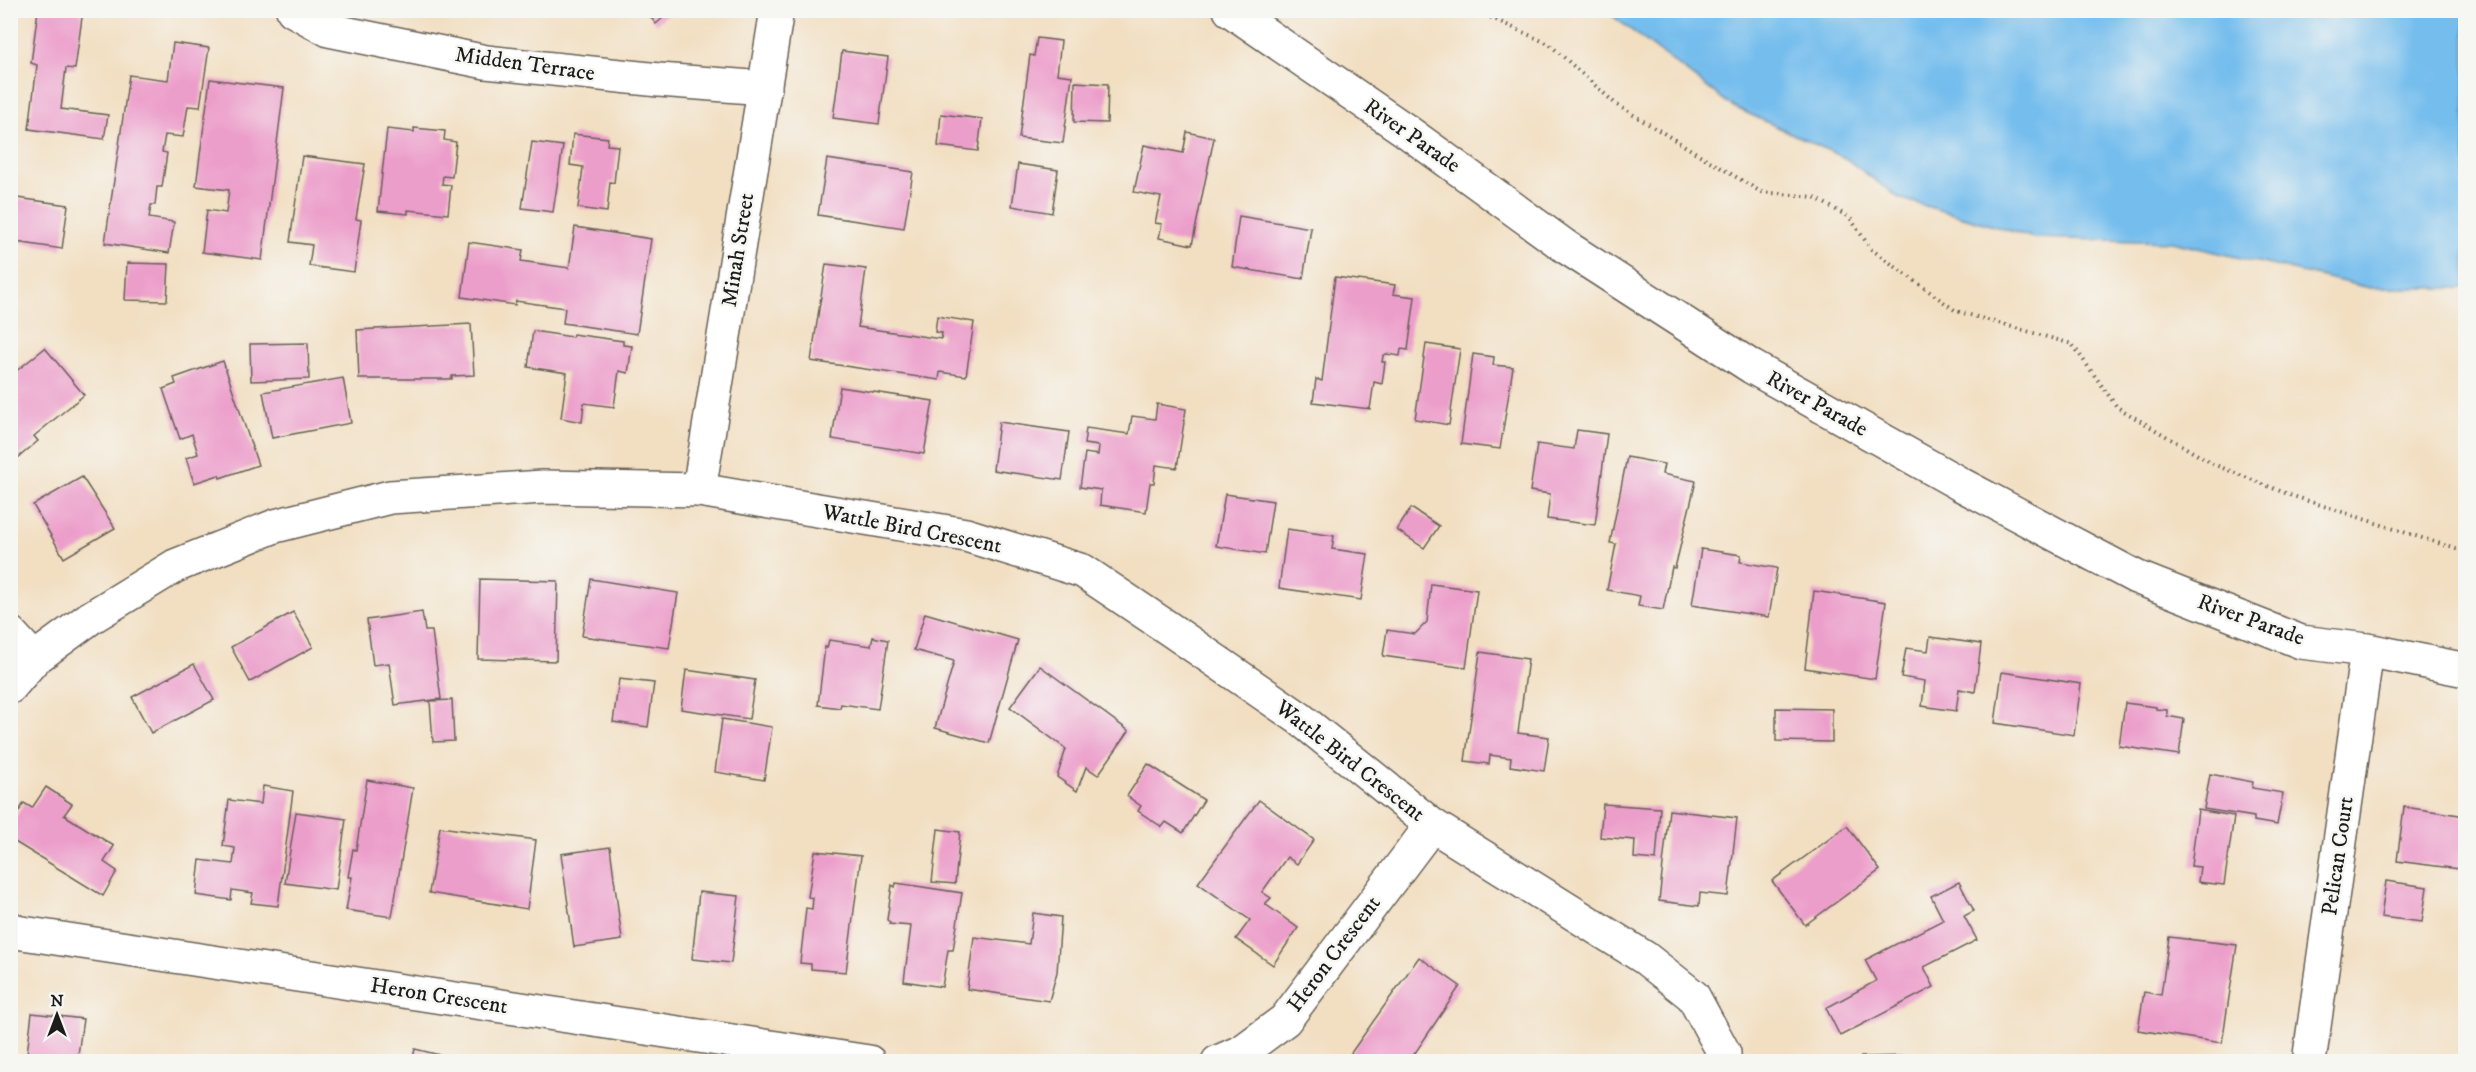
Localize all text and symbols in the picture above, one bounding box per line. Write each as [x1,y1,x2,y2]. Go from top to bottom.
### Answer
street label: Midden Terrace [453,41,597,87]
street label: River Parade [1359,93,1465,179]
street label: Minah Street [716,191,760,309]
street label: River Parade [1762,365,1872,443]
street label: Wattle Bird Crescent [819,498,1004,560]
street label: River Parade [2194,588,2308,652]
street label: Wattle Bird Crescent [1269,694,1430,828]
street label: Pelican Court [2316,795,2360,917]
street label: Heron Crescent [1282,891,1386,1017]
street label: Heron Crescent [368,972,510,1020]
north arrow [27,985,87,1045]
text: N [50,991,64,1011]

